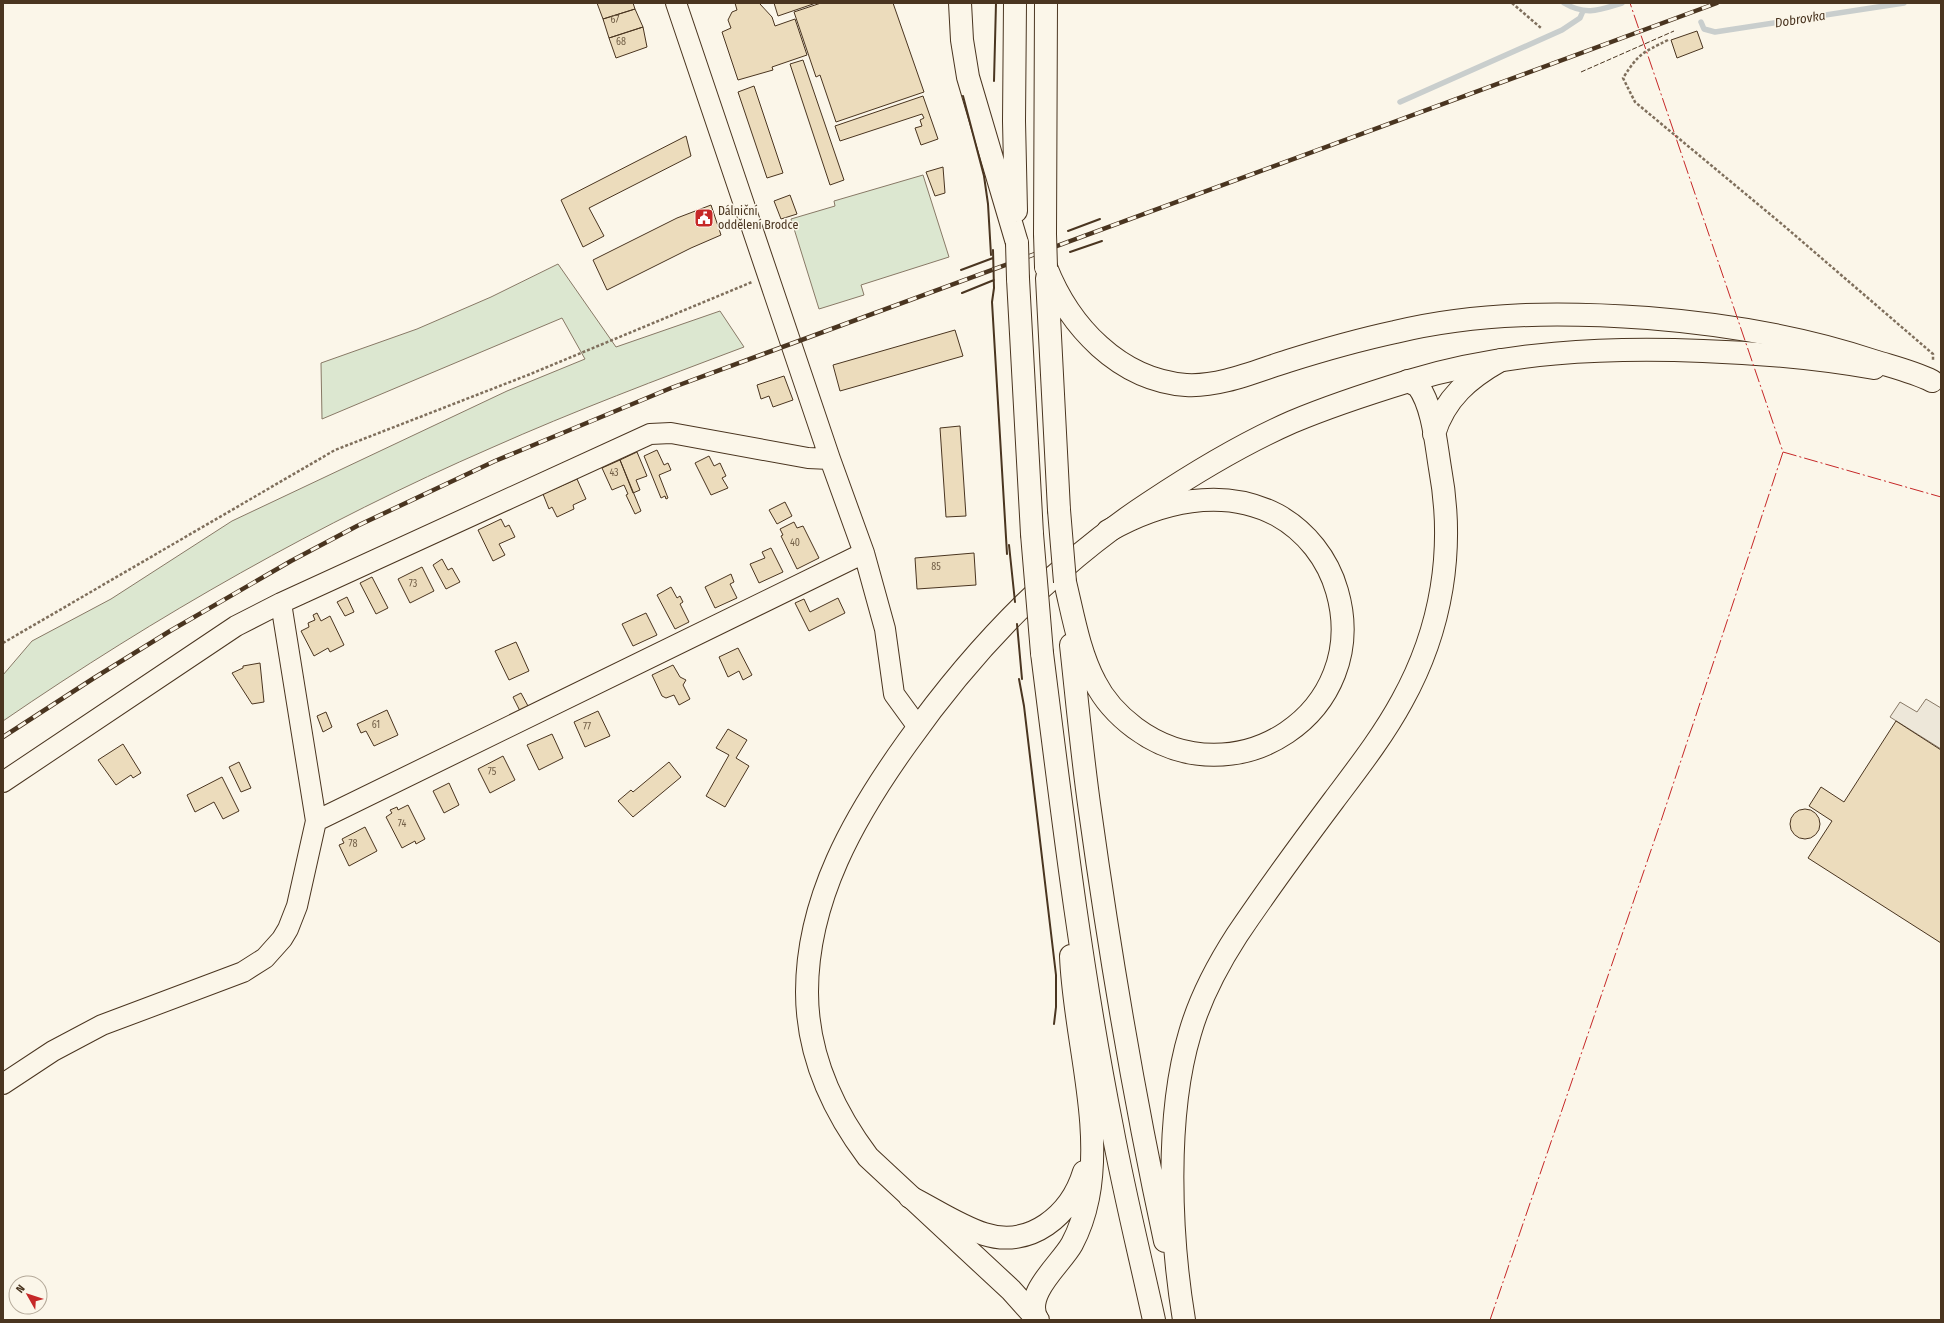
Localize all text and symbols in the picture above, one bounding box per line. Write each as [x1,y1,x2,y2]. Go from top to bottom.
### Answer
water label: Dobrovka [1774,8,1827,30]
house number: 67 [611,14,619,26]
house number: 68 [616,36,626,48]
place label: Dálniční oddělení Brodce [718,204,798,232]
public building icon: Dálniční oddělení Brodce [693,207,715,229]
house number: 43 [609,467,619,479]
house number: 40 [790,537,800,549]
house number: 85 [931,561,941,573]
house number: 73 [409,578,418,590]
house number: 61 [372,719,380,731]
house number: 77 [583,721,591,733]
house number: 75 [488,766,497,778]
house number: 74 [398,818,406,830]
house number: 78 [349,838,357,850]
north arrow [8,1275,48,1315]
text: N [13,1282,28,1296]

